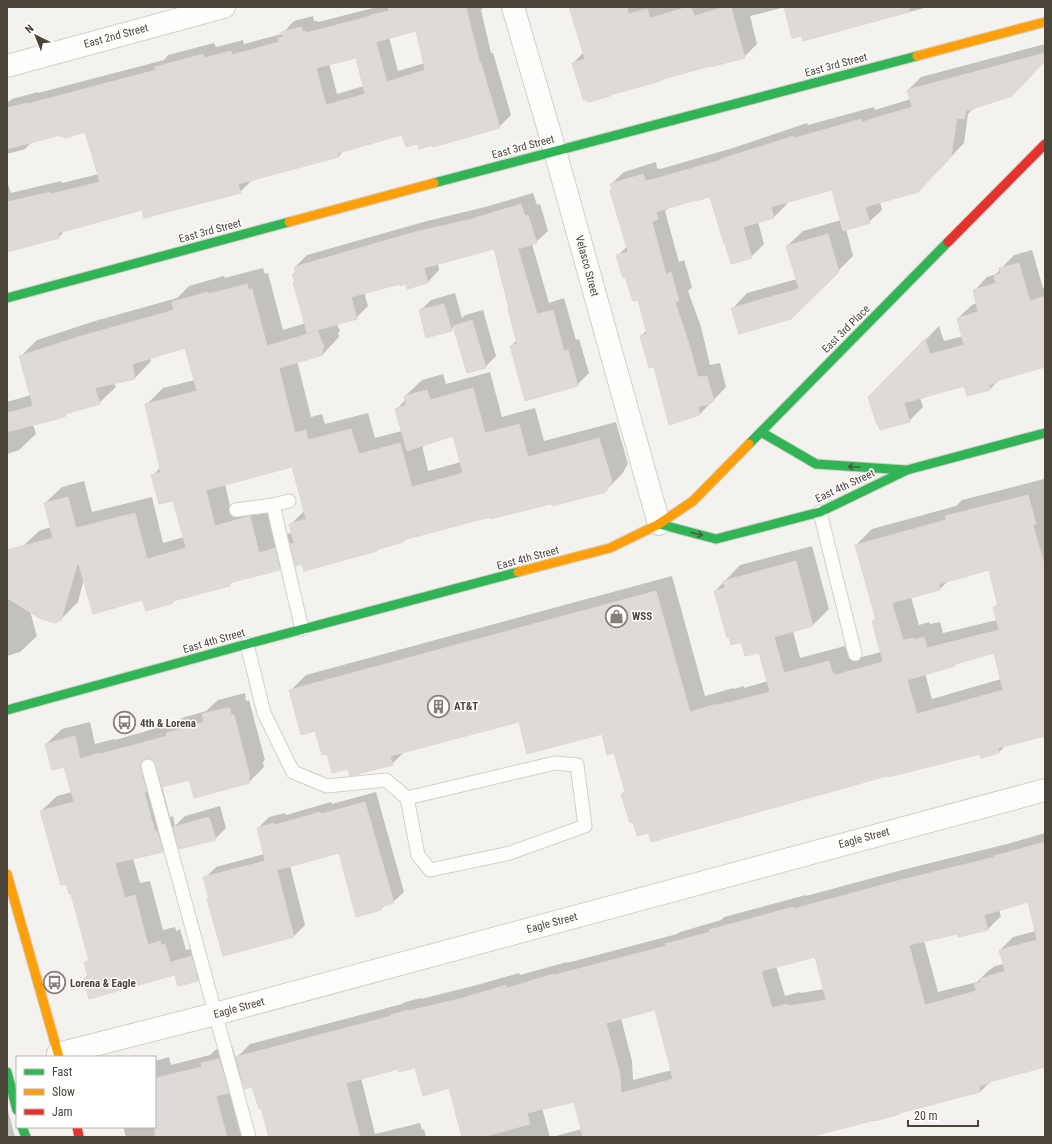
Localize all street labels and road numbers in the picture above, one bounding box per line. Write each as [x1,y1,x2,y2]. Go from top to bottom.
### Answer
street label: East 2nd Street [82,21,150,51]
street label: East 3rd Street [803,50,869,80]
street label: East 3rd Street [490,132,556,162]
street label: East 3rd Street [177,216,243,246]
street label: Velasco Street [573,234,601,298]
street label: East 3rd Place [819,302,873,356]
street label: East 4th Street [813,467,877,505]
street label: East 4th Street [495,543,561,573]
street label: East 4th Street [182,626,246,656]
street label: Eagle Street [837,825,891,851]
street label: Eagle Street [525,910,579,936]
street label: Eagle Street [212,995,266,1021]

